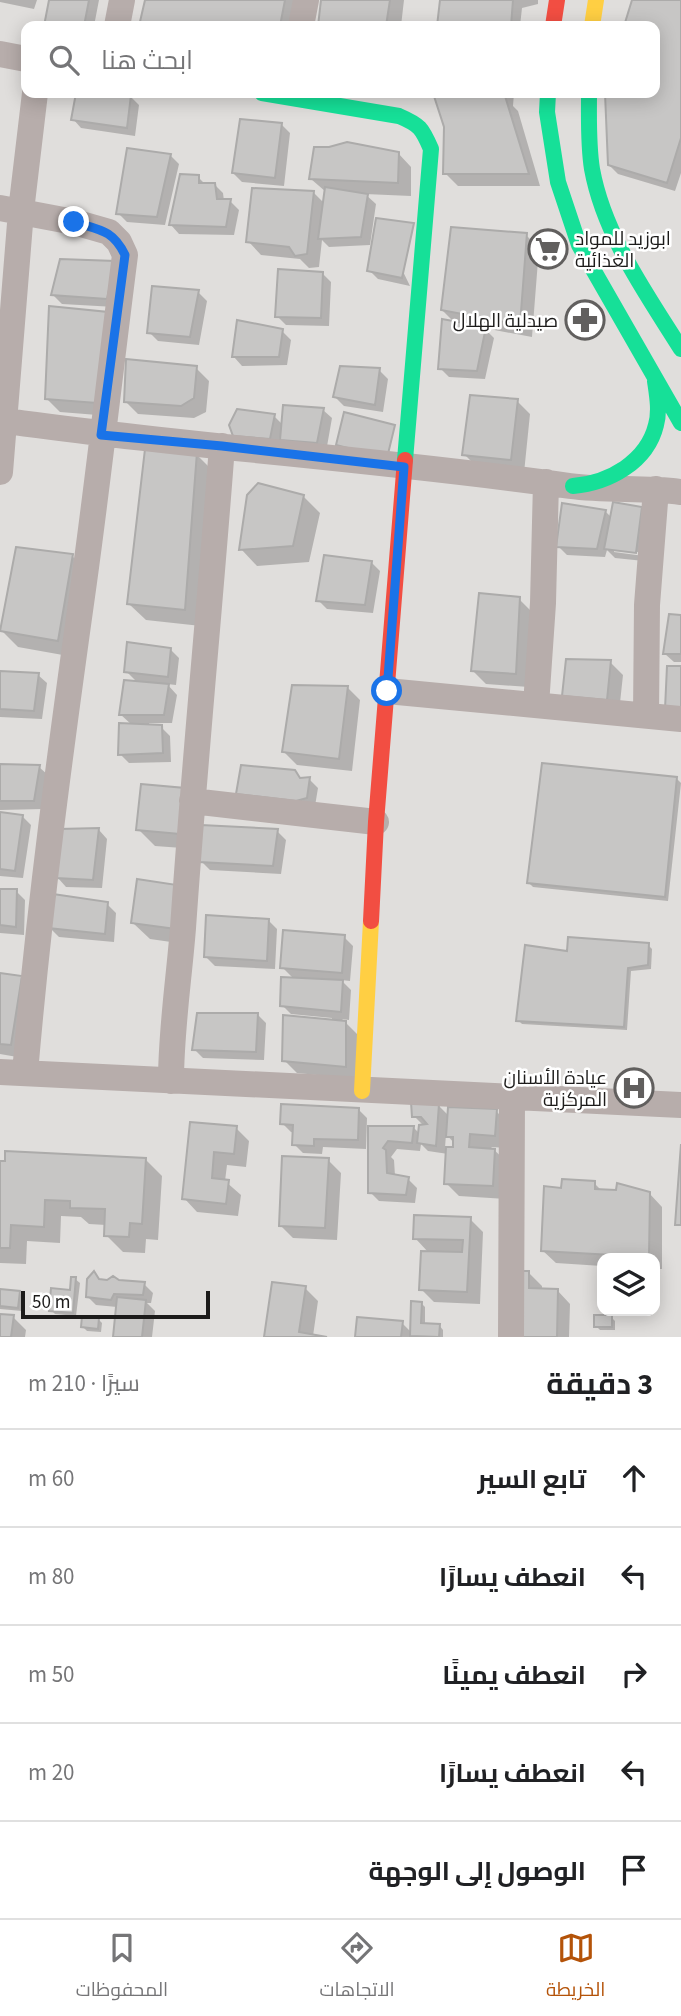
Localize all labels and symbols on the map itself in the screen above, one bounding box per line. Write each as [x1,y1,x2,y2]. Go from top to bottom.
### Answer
route end [58,206,89,237]
place label: ابوزيد للمواد الغذائية [575,226,671,275]
supermarket icon: ابوزيد للمواد الغذائية [527,228,569,270]
pharmacy icon: صيدلية الهلال [564,299,606,341]
place label: صيدلية الهلال [453,308,558,335]
route start [371,675,402,706]
place label: عيادة الأسنان المركزية [504,1065,607,1114]
hospital icon: عيادة الأسنان المركزية [613,1067,655,1109]
scale bar [21,1288,210,1320]

